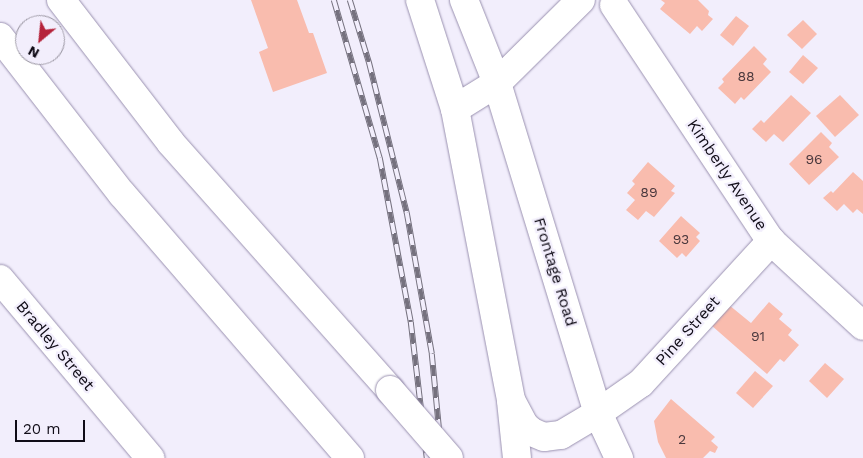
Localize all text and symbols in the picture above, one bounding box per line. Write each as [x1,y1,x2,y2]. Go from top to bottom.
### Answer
north arrow [15,15,65,65]
text: N [25,43,42,62]
house number: 88 [737,68,755,84]
street label: Kimberly Avenue [683,115,771,235]
house number: 96 [805,151,823,167]
house number: 89 [640,184,658,200]
street label: Frontage Road [529,215,581,329]
house number: 93 [673,231,689,247]
street label: Pine Street [652,292,724,370]
street label: Bradley Street [12,297,98,395]
house number: 91 [751,328,765,344]
scale bar [18,410,88,442]
text: 20 m [23,420,61,438]
house number: 2 [678,431,686,447]

